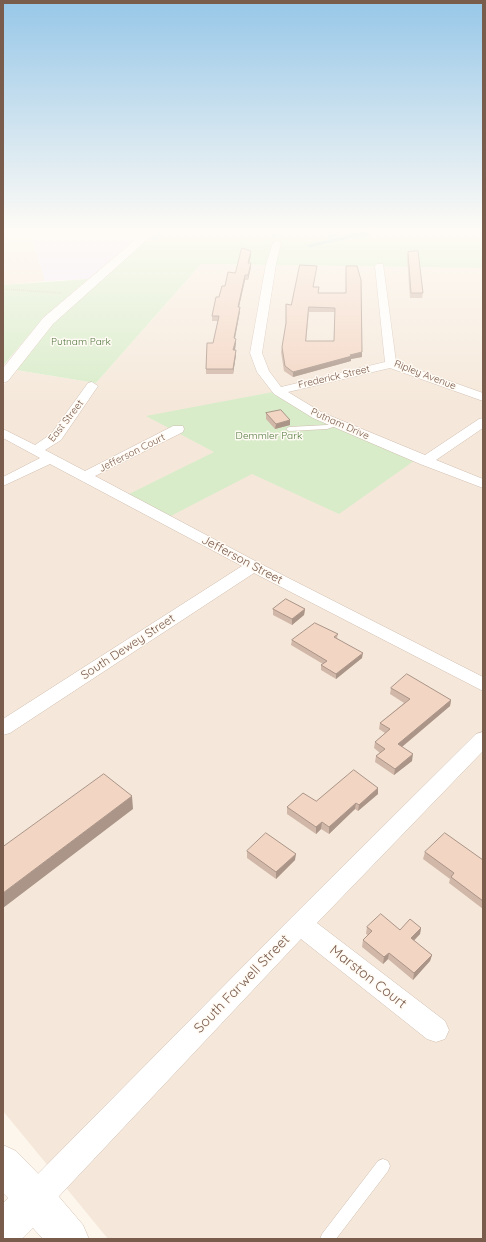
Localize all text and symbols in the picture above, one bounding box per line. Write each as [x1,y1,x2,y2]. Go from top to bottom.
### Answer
park label: Putnam Park [51,336,111,348]
street label: Ripley Avenue [392,358,458,392]
street label: Frederick Street [297,363,371,391]
street label: East Street [46,398,86,444]
street label: Putnam Drive [309,406,371,442]
park label: Demmler Park [236,430,302,442]
street label: Jefferson Court [97,431,167,475]
street label: Jefferson Street [199,533,285,587]
street label: South Dewey Street [78,611,178,683]
street label: South Farwell Street [191,931,293,1037]
street label: Marston Court [326,942,410,1012]

